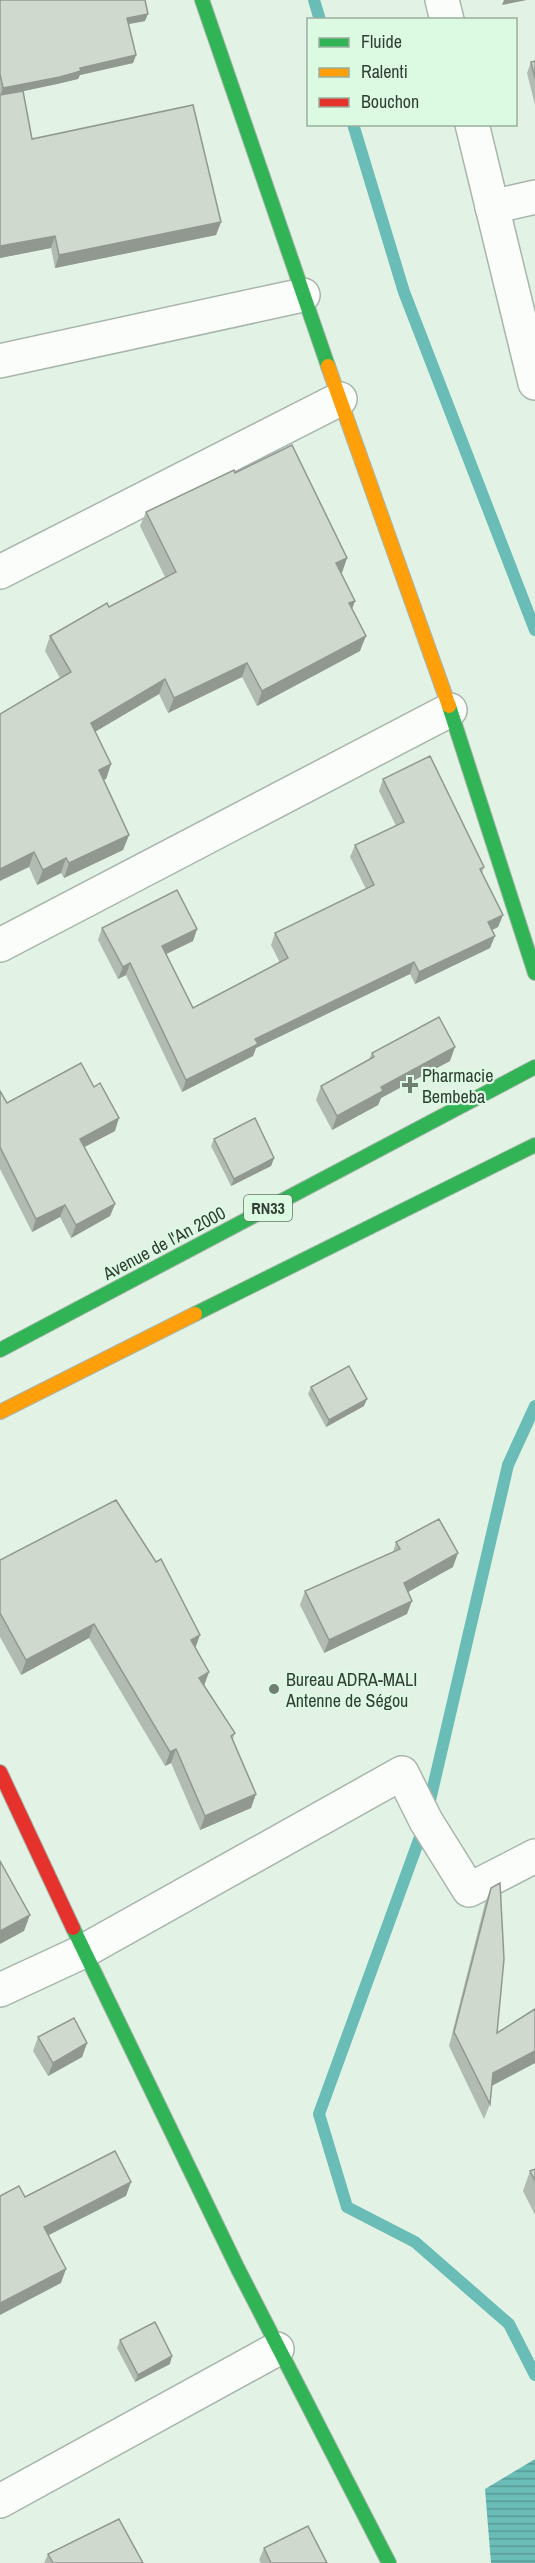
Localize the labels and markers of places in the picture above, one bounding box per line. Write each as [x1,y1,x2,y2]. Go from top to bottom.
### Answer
place label: Pharmacie Bembeba [422,1063,493,1109]
marker: Pharmacie Bembeba [403,1078,417,1092]
place label: Bureau ADRA-MALI Antenne de Ségou [285,1667,417,1713]
marker: Bureau ADRA-MALI Antenne de Ségou [267,1682,281,1696]

